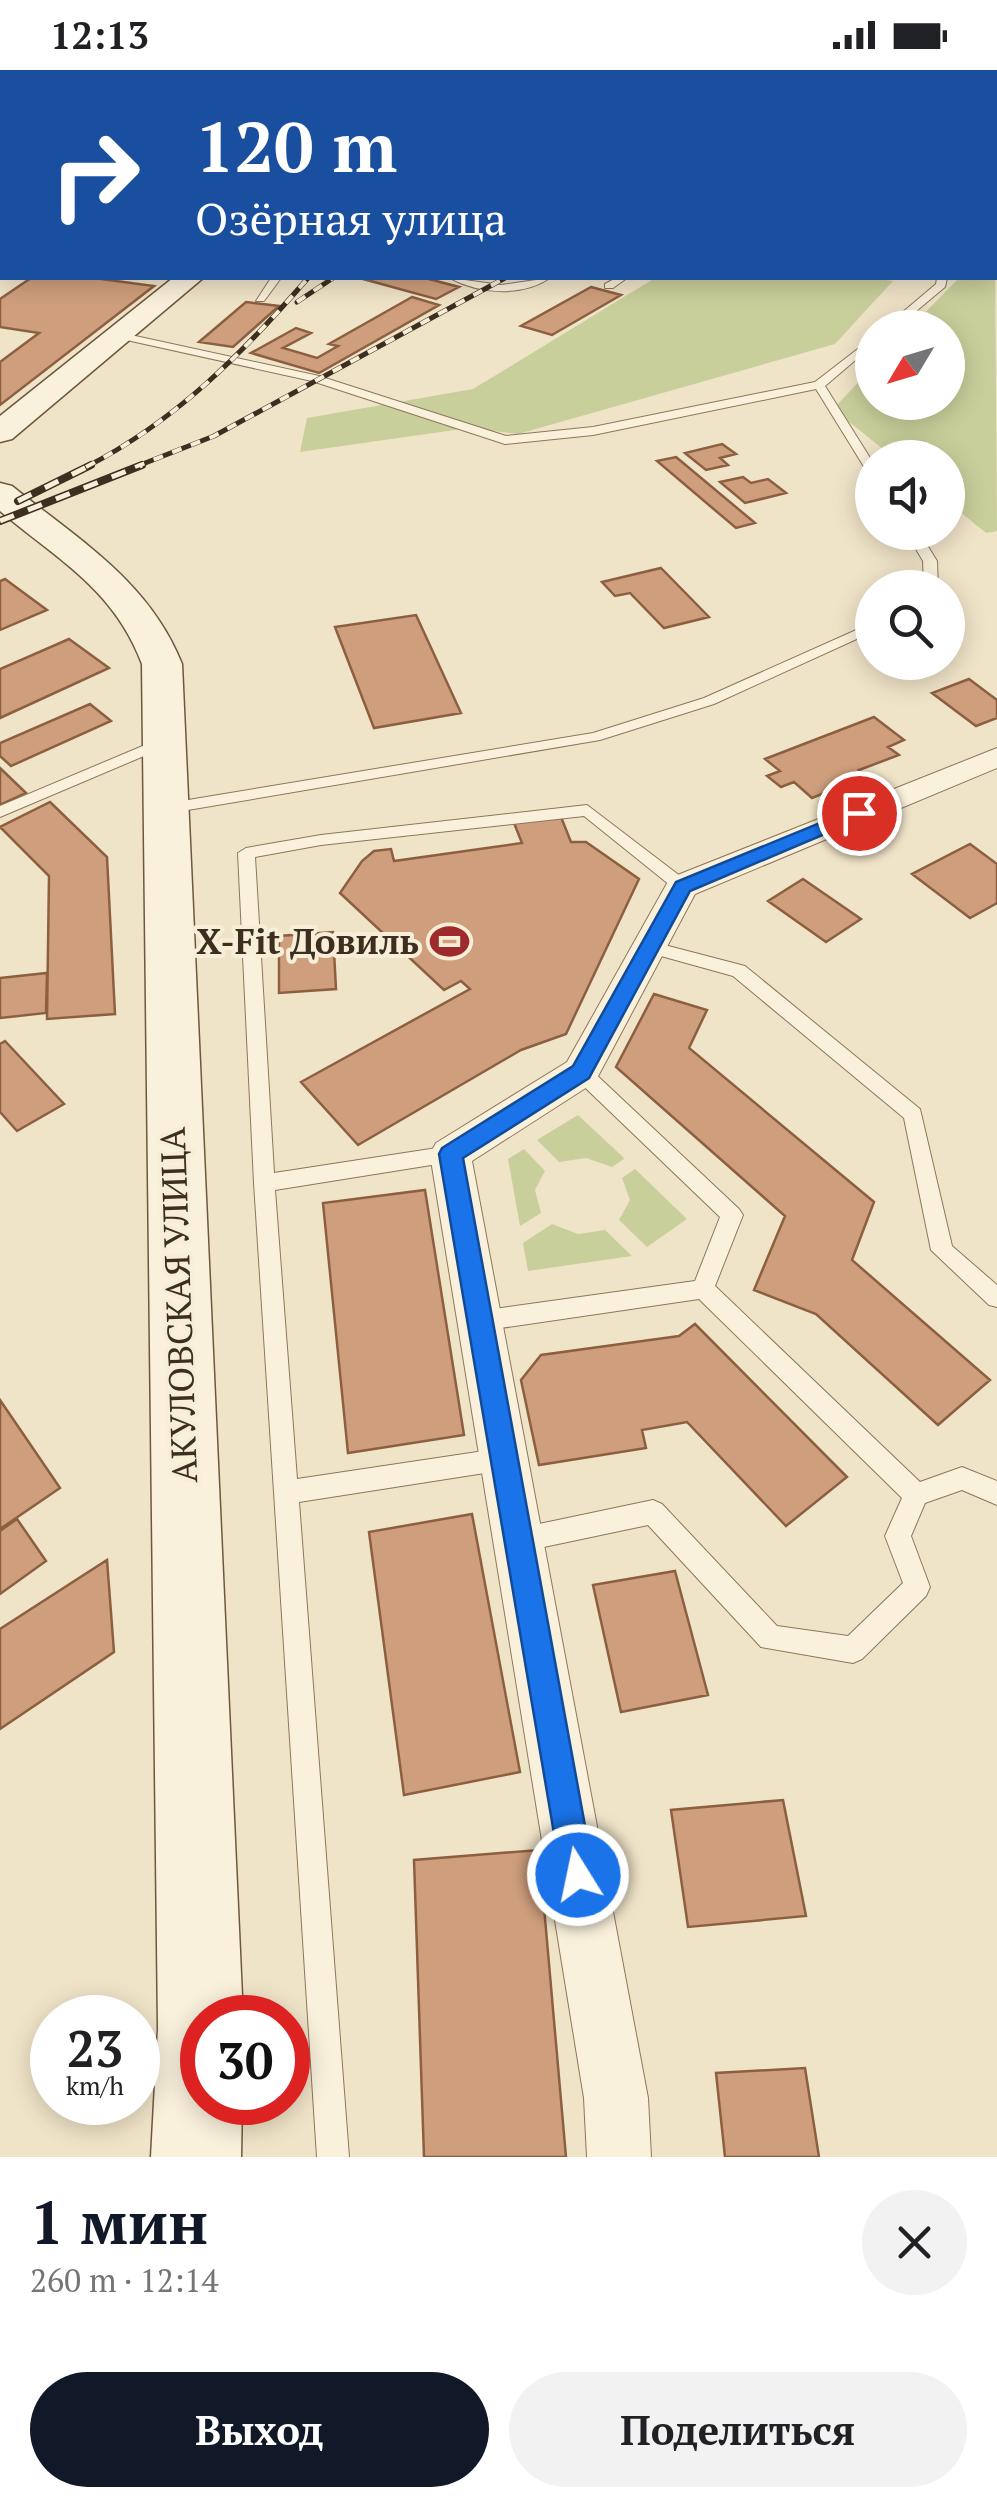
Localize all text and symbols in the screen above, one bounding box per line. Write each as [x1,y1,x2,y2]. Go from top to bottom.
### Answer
text: 12:13 [50,10,149,60]
text: 120 m [195,99,397,192]
icon: right [30,110,160,240]
text: Озёрная улица [195,188,507,248]
north arrow [855,310,965,420]
map controls [855,310,965,680]
button: sound [855,440,965,550]
button: search [855,570,965,680]
pin [817,771,902,856]
icon: arrive [832,786,887,841]
place label: X-Fit Довиль [196,918,419,964]
sports icon: X-Fit Довиль [428,921,470,963]
street label: АКУЛОВСКАЯ УЛИЦА [149,1126,207,1484]
position arrow [526,1823,630,1927]
speed limit sign: 30 [180,1995,310,2125]
text: 23 [67,2015,123,2081]
text: km/h [66,2069,124,2102]
text: 1 мин [30,2182,208,2261]
button: close [862,2190,967,2295]
text: 260 m · 12:14 [30,2259,218,2301]
button: Выход [30,2372,489,2487]
button: Поделиться [509,2372,967,2487]

